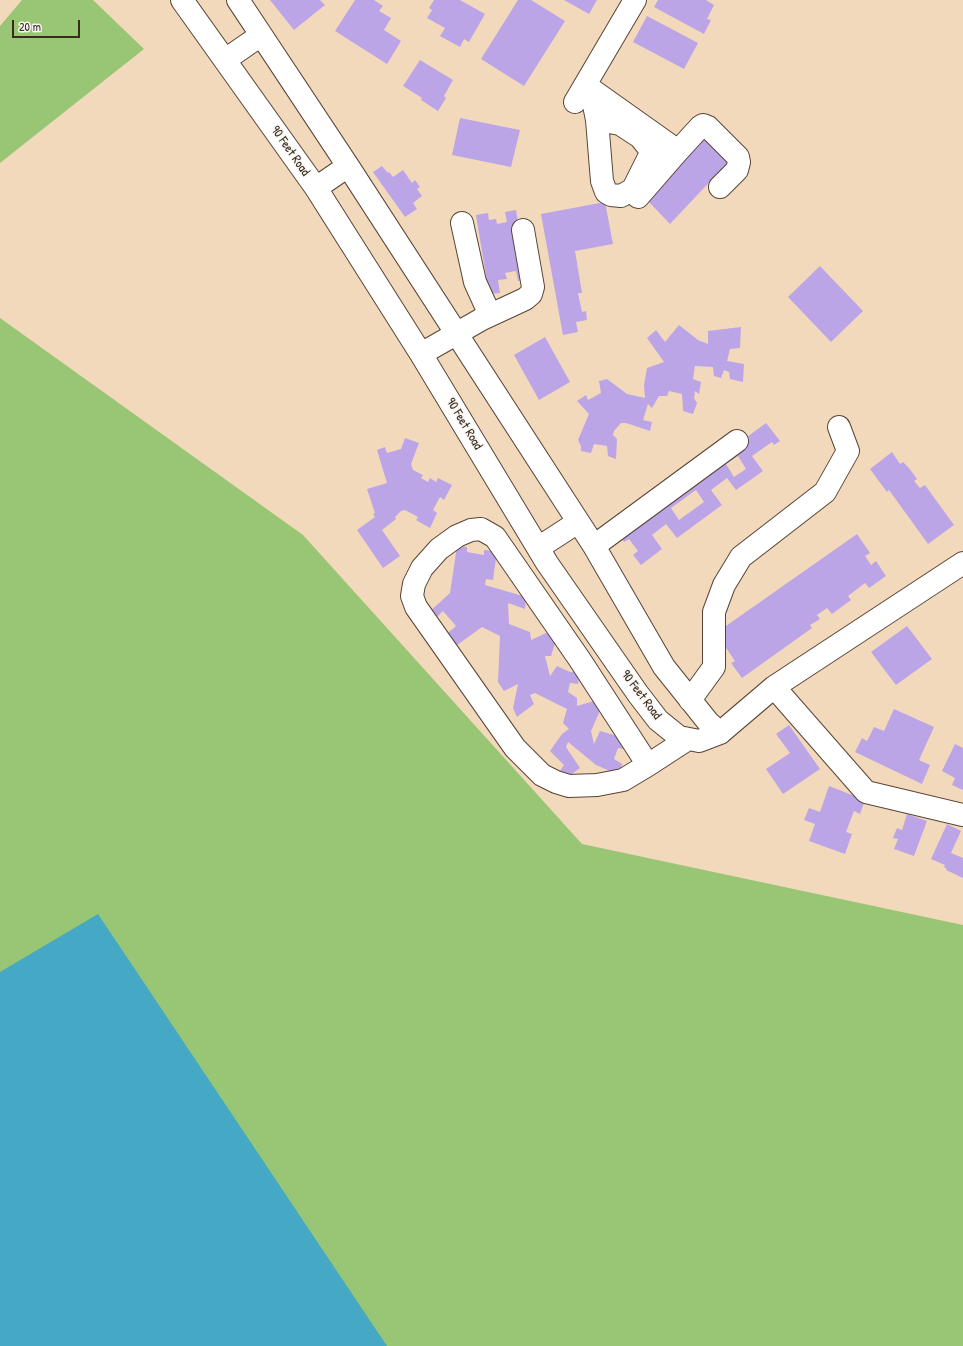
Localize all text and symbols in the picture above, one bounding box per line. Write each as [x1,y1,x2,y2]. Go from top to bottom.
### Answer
scale bar [14,12,82,38]
text: 20 m [19,18,41,35]
street label: 90 Feet Road [267,123,313,179]
street label: 90 Feet Road [442,395,486,453]
street label: 90 Feet Road [617,667,665,723]

